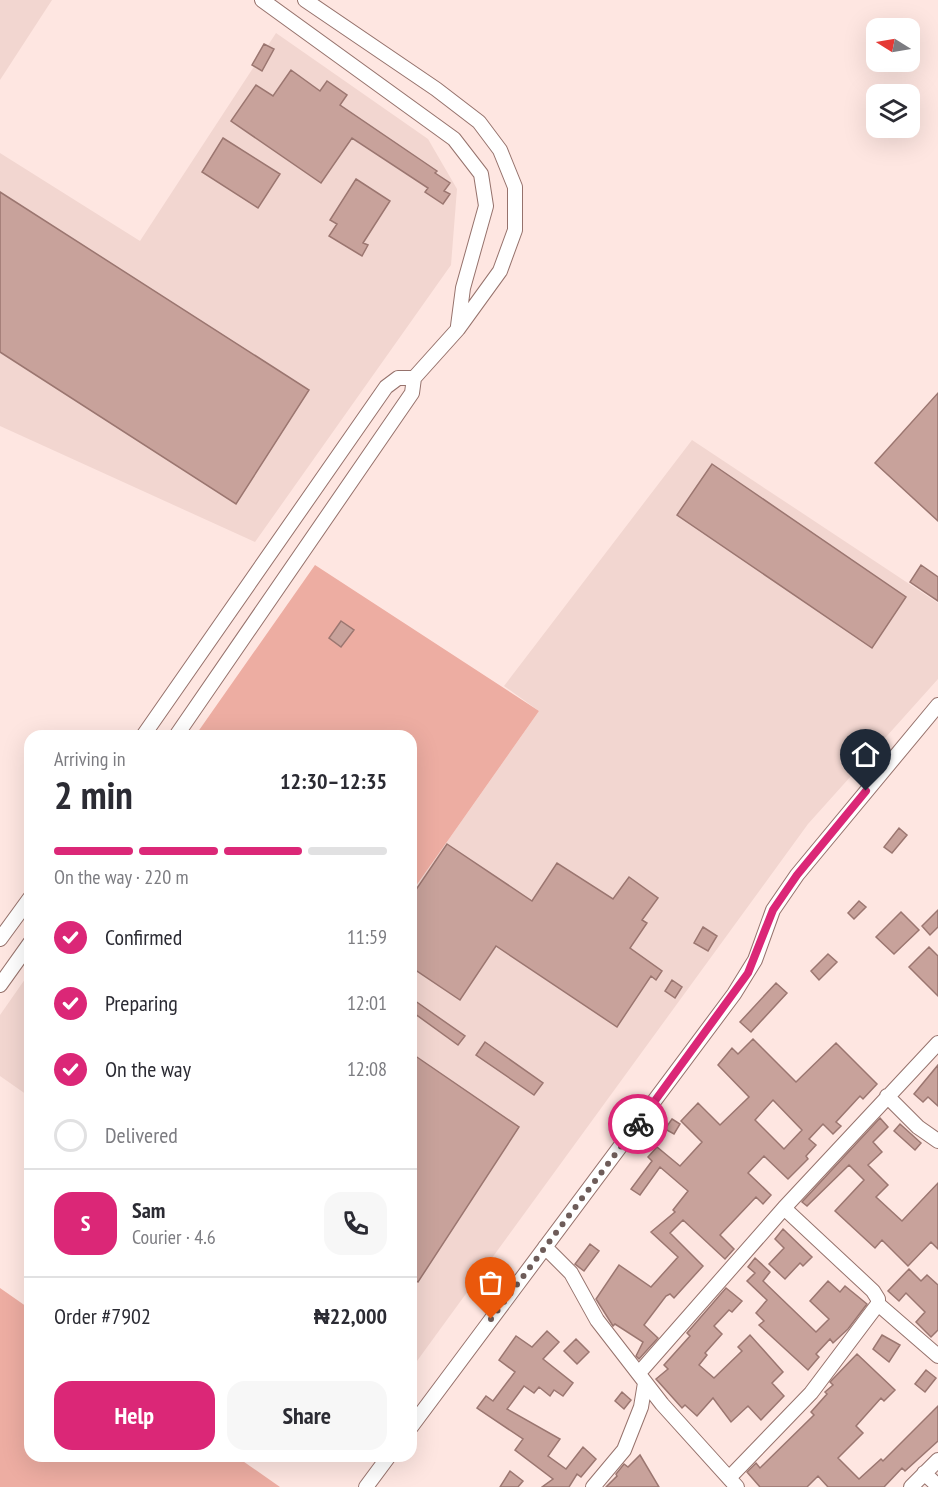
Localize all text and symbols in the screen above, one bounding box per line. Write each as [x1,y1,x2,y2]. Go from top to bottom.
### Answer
north arrow [866,18,920,72]
map controls [866,18,920,138]
button: layers [866,84,920,138]
pin [840,729,891,791]
icon: home [849,738,882,771]
text: Arriving in [54,746,126,772]
text: 12:30–12:35 [280,767,387,795]
text: 2 min [54,769,133,820]
text: On the way · 220 m [54,864,189,890]
icon: check [54,921,87,954]
text: Confirmed [105,923,182,951]
text: 11:59 [347,924,387,950]
icon: check [54,987,87,1020]
text: Preparing [105,989,178,1017]
text: 12:01 [347,990,387,1016]
icon: check [54,1053,87,1086]
text: On the way [105,1055,191,1083]
text: 12:08 [347,1056,387,1082]
courier [608,1094,668,1154]
icon: bike [622,1108,655,1141]
text: Delivered [105,1121,178,1149]
button: phone [324,1192,387,1255]
text: Sam [132,1196,165,1224]
text: S [81,1209,90,1237]
text: Courier · 4.6 [132,1224,216,1250]
pin [465,1257,516,1319]
icon: bag [474,1266,507,1299]
text: Order #7902 [54,1302,151,1330]
text: ₦22,000 [314,1302,387,1330]
button: Help [54,1381,215,1450]
button: Share [227,1381,387,1450]

